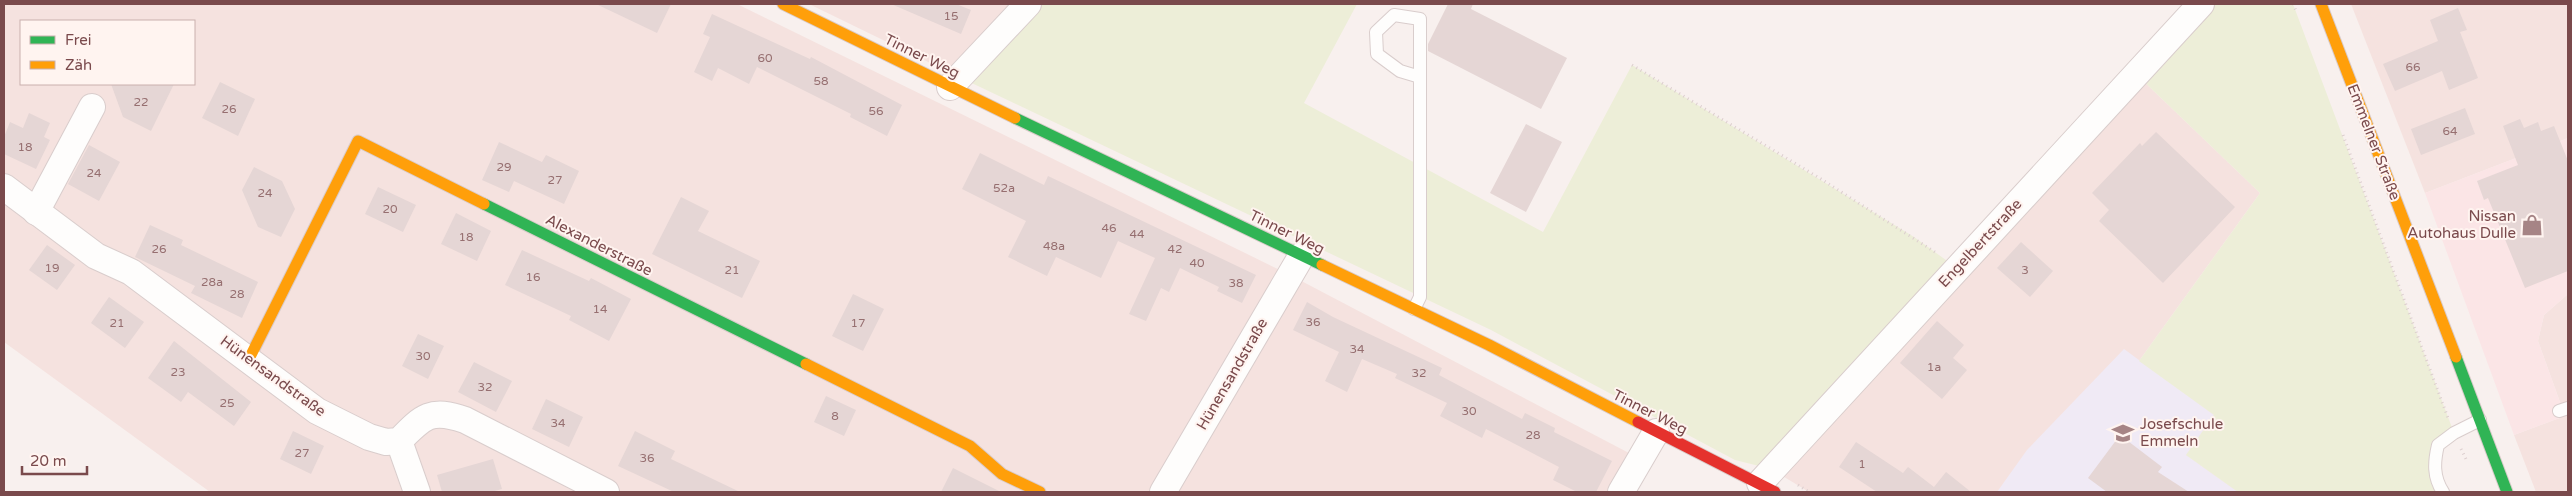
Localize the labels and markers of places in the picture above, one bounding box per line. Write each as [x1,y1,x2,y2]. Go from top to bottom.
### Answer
place label: Nissan Autohaus Dulle [2407,207,2516,242]
shop icon: Nissan Autohaus Dulle [2519,212,2545,238]
place label: Josefschule Emmeln [2140,415,2223,450]
school or university icon: Josefschule Emmeln [2110,420,2136,446]

